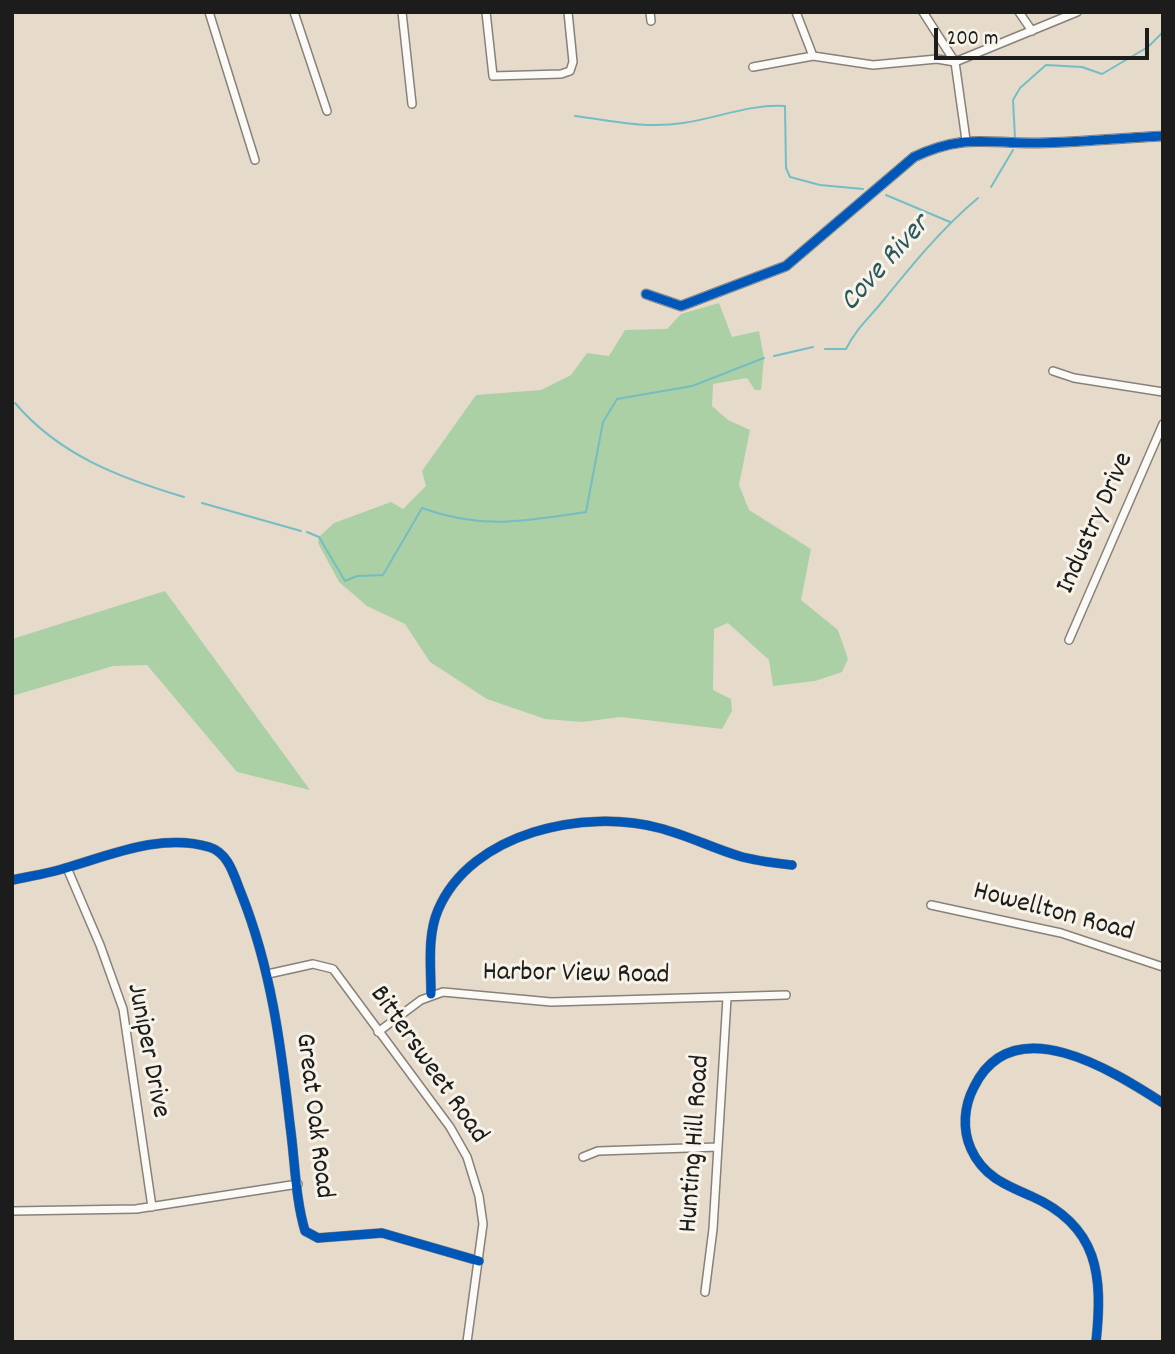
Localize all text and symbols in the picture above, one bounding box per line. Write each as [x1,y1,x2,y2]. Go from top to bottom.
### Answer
scale bar [937,14,1152,58]
text: 200 m [947,25,998,55]
water label: Cove River [834,209,940,321]
street label: Industry Drive [1051,448,1143,600]
street label: Howellton Road [969,876,1137,952]
street label: Harbor View Road [482,958,670,994]
street label: Bittersweet Road [360,980,494,1152]
street label: Juniper Drive [117,981,175,1121]
street label: Great Oak Road [285,1031,339,1201]
street label: Hunting Hill Road [674,1054,720,1234]

